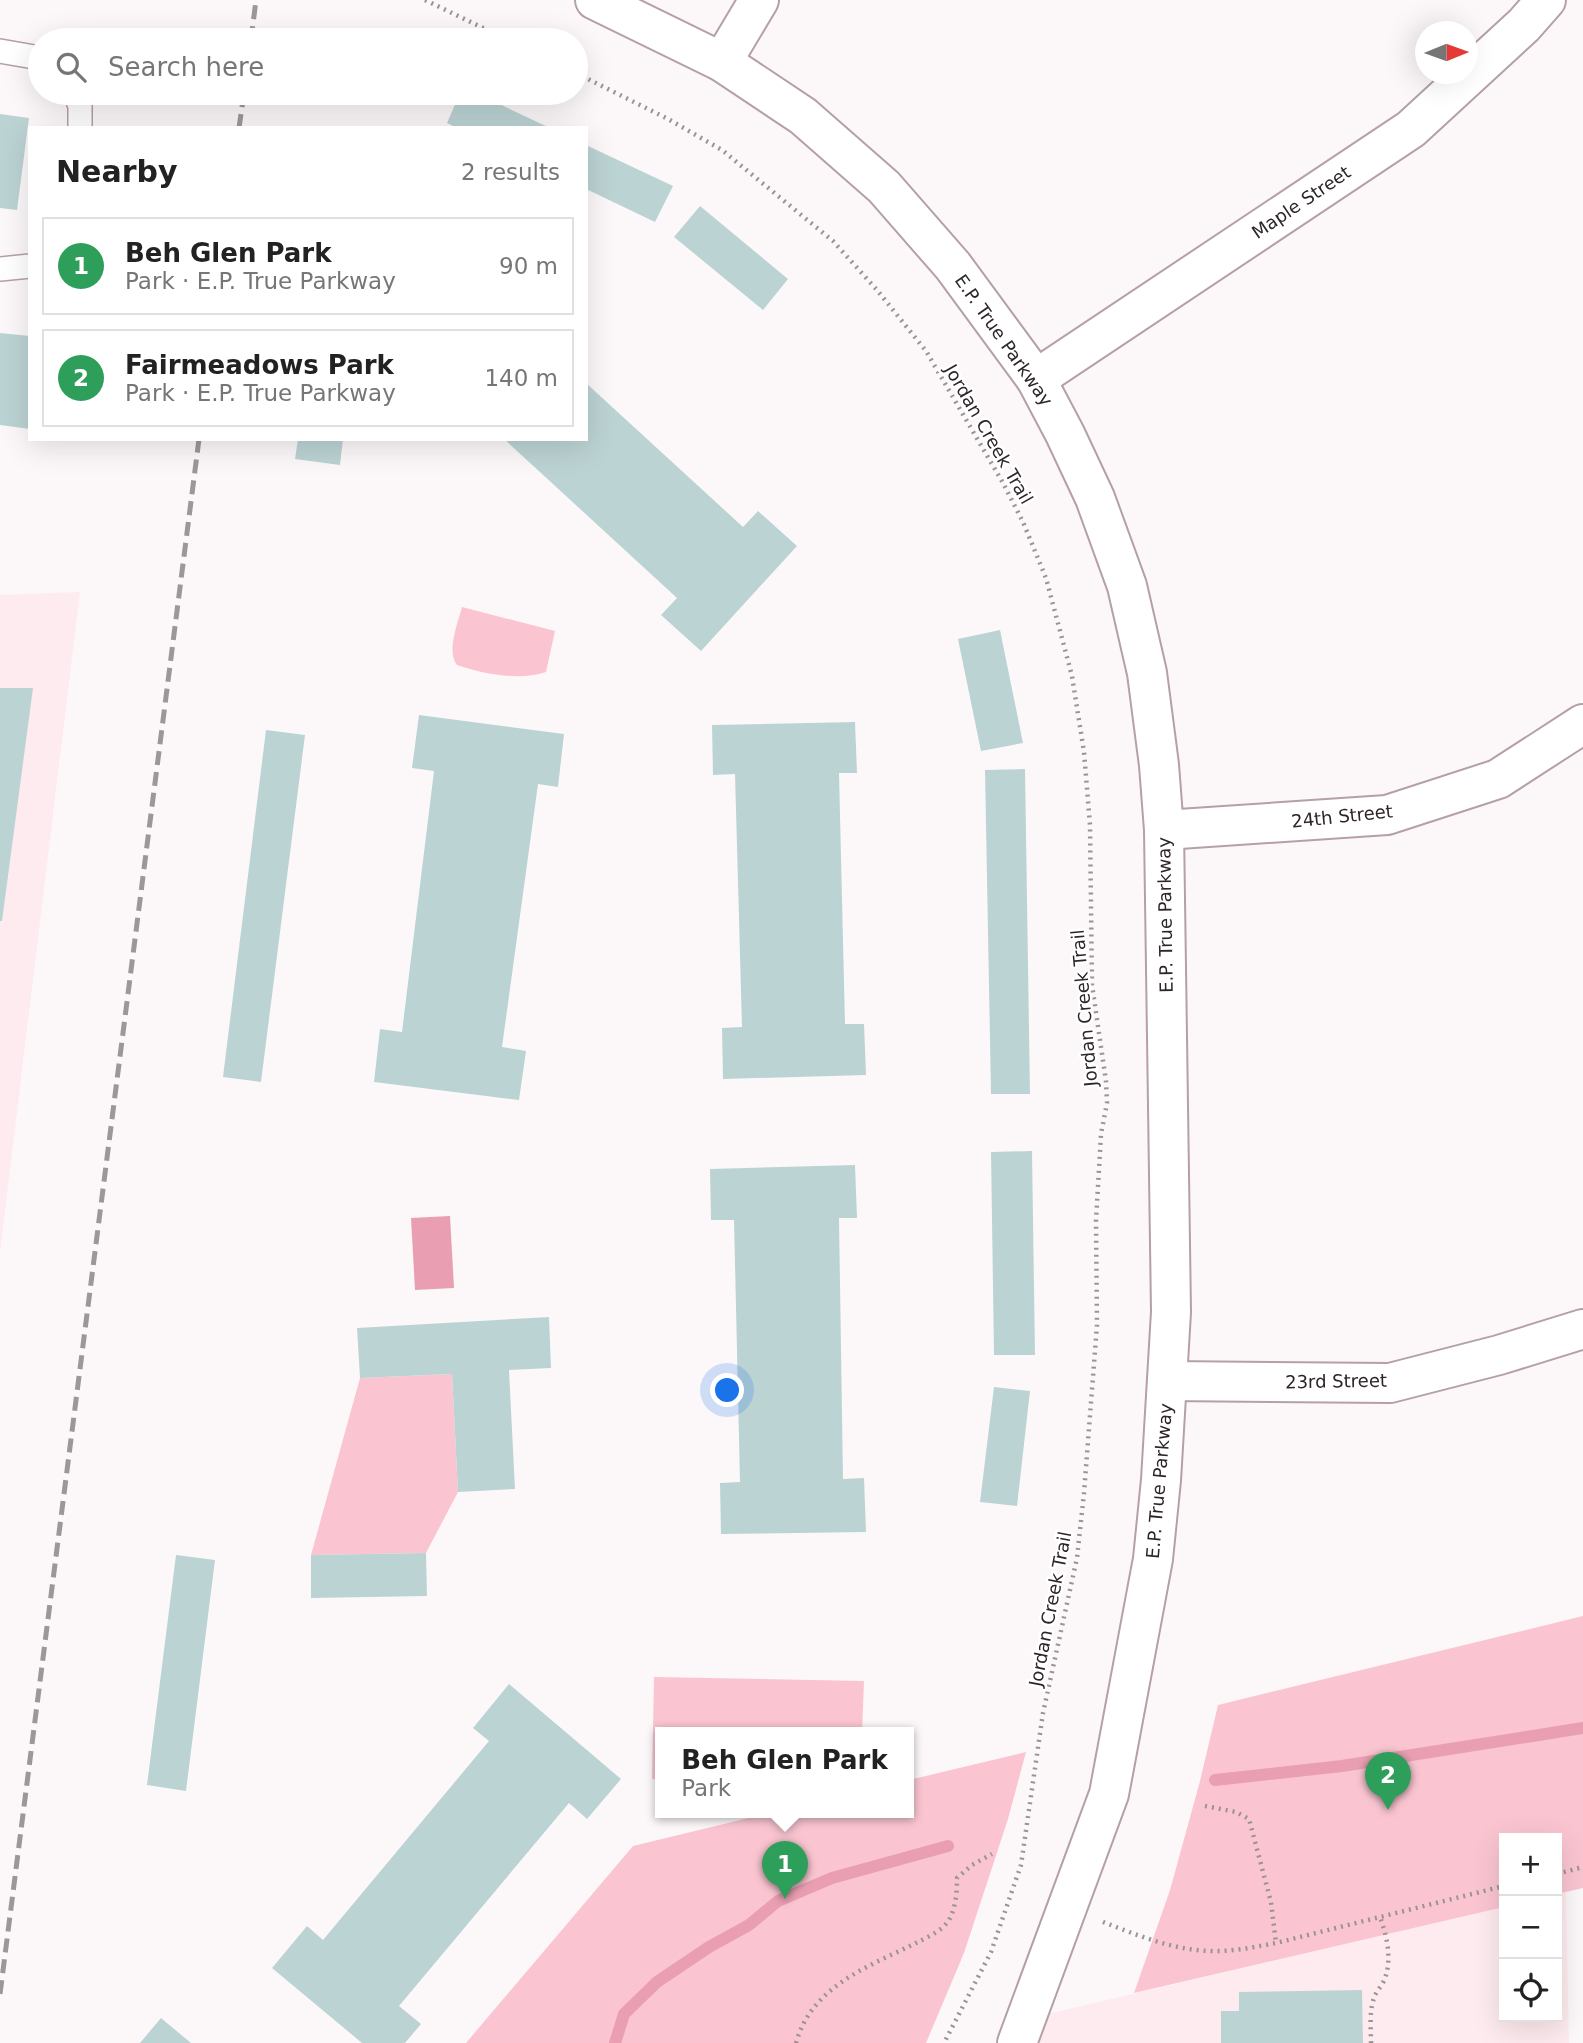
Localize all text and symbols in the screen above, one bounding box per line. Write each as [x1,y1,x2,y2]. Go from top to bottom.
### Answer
north arrow [1415,21,1478,84]
search box [28,28,588,105]
icon: search [52,48,90,86]
text: Search here [108,52,264,82]
text: Nearby [56,154,178,189]
text: 2 results [461,159,560,185]
street label: Maple Street [1248,161,1354,243]
text: Beh Glen Park [125,238,331,268]
text: 1 [73,253,89,279]
text: 90 m [499,253,558,279]
text: Park · E.P. True Parkway [125,268,396,294]
street label: E.P. True Parkway [951,270,1057,410]
text: Fairmeadows Park [125,350,394,380]
street label: Jordan Creek Trail [940,360,1038,508]
text: 2 [73,365,89,391]
text: 140 m [484,365,558,391]
text: Park · E.P. True Parkway [125,380,396,406]
street label: 24th Street [1290,800,1394,832]
street label: E.P. True Parkway [1153,837,1177,993]
street label: Jordan Creek Trail [1067,929,1101,1088]
street label: 23rd Street [1285,1370,1387,1392]
your location [710,1373,744,1407]
street label: E.P. True Parkway [1142,1402,1176,1560]
street label: Jordan Creek Trail [1024,1530,1075,1689]
popup [655,1727,914,1818]
text: Beh Glen Park [681,1745,888,1775]
pin: 2 [1365,1752,1411,1810]
text: Park [681,1775,731,1801]
map controls [1499,1833,1562,2022]
button: + [1499,1833,1562,1896]
pin: 1 [762,1841,808,1899]
button: − [1499,1896,1562,1959]
button: locate [1499,1959,1562,2022]

